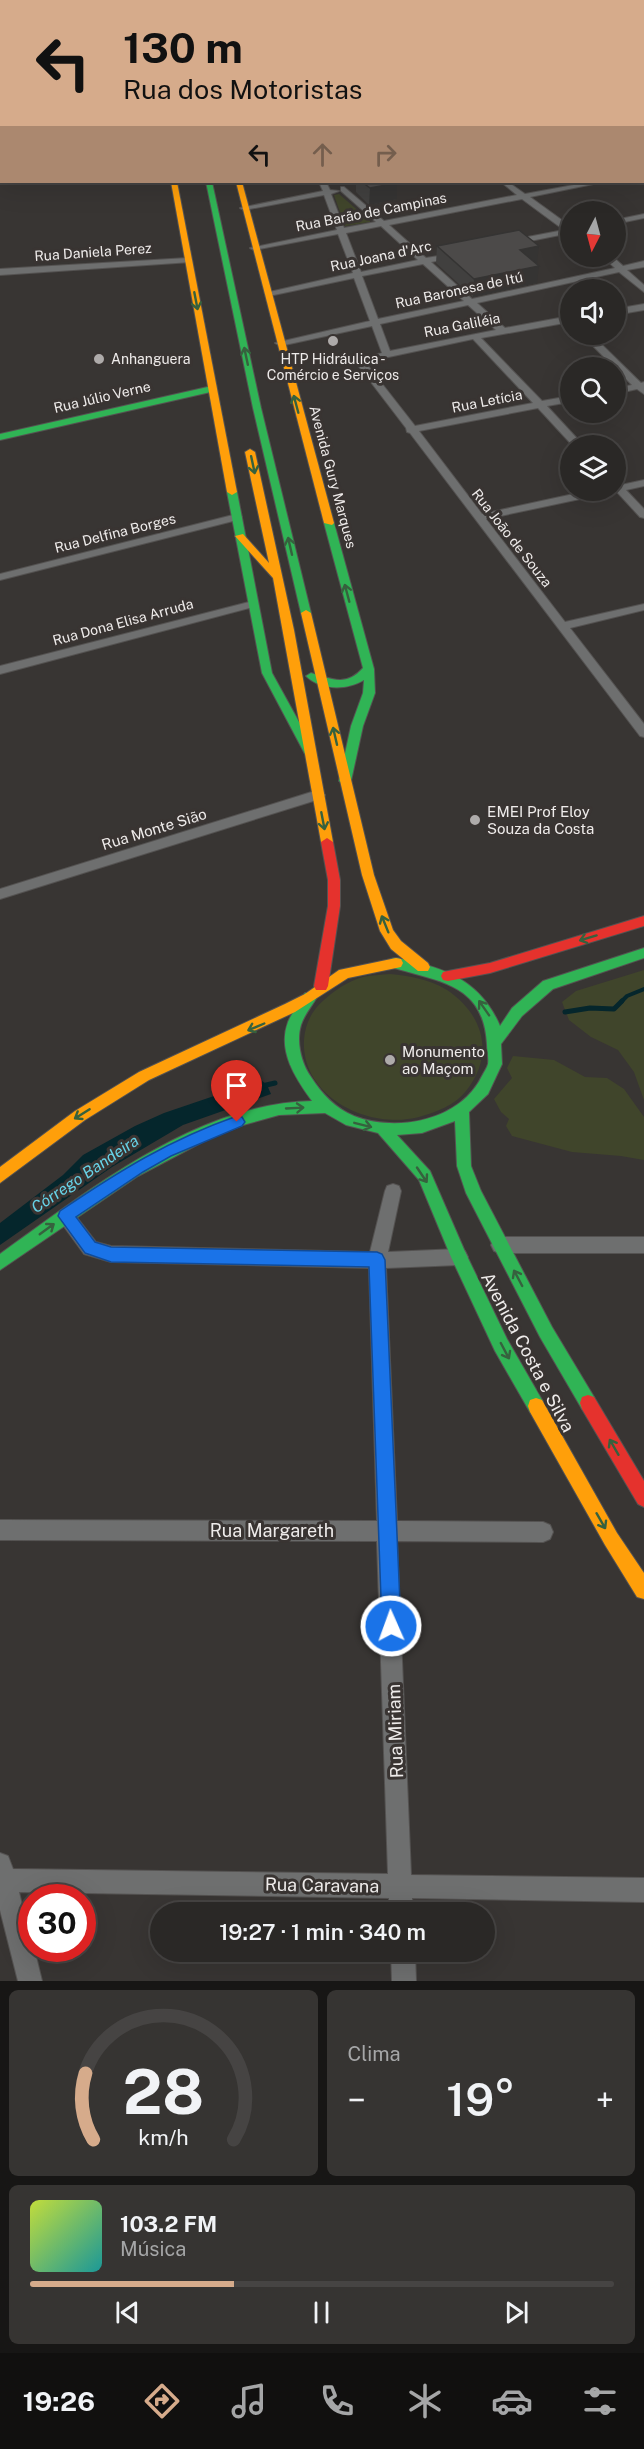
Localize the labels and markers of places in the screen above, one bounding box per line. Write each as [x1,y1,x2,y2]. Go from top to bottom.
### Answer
marker: HTP Hidráulica - Comércio e Serviços [326,334,340,348]
place label: Anhanguera [111,351,190,367]
place label: HTP Hidráulica - Comércio e Serviços [267,351,399,383]
marker: Anhanguera [92,352,106,366]
place label: EMEI Prof Eloy Souza da Costa [487,803,594,837]
marker: EMEI Prof Eloy Souza da Costa [468,813,482,827]
place label: Monumento ao Maçom [402,1043,485,1077]
marker: Monumento ao Maçom [383,1053,397,1067]
pin [211,1060,262,1122]

